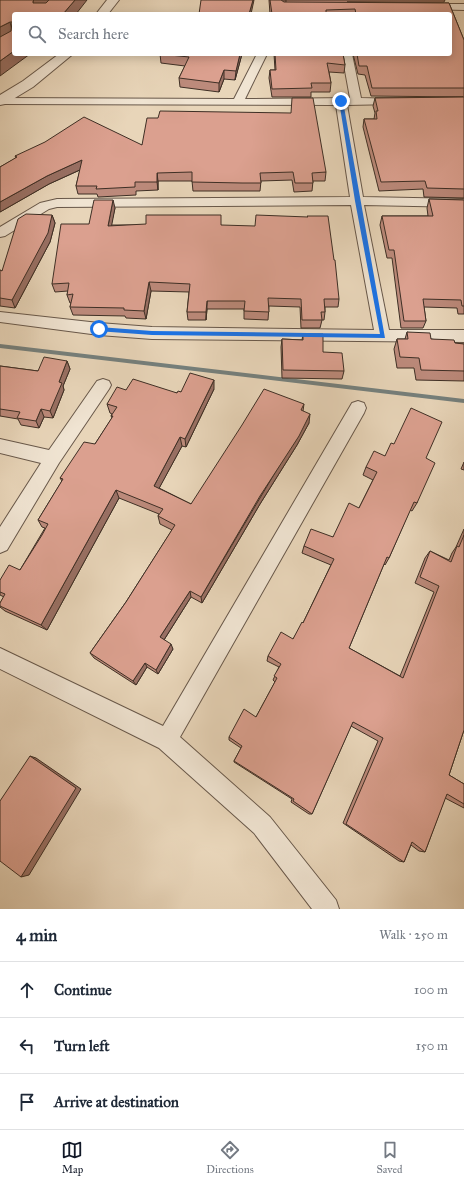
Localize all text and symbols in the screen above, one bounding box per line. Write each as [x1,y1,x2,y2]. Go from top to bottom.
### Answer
search box [12,12,452,56]
icon: search [26,23,48,45]
text: Search here [58,25,129,43]
route end [332,92,350,110]
route start [90,320,108,338]
text: 4 min [16,925,57,946]
text: Walk · 250 m [379,927,448,943]
icon: ahead [16,979,38,1001]
text: Continue [54,981,112,999]
text: 100 m [414,982,448,998]
icon: left [16,1035,38,1057]
text: Turn left [54,1037,110,1055]
text: 150 m [416,1038,448,1054]
icon: arrive [16,1091,38,1113]
text: Arrive at destination [54,1093,179,1111]
tab: Map [61,1139,83,1176]
tab: Directions [206,1139,254,1176]
tab: Saved [376,1139,403,1176]

